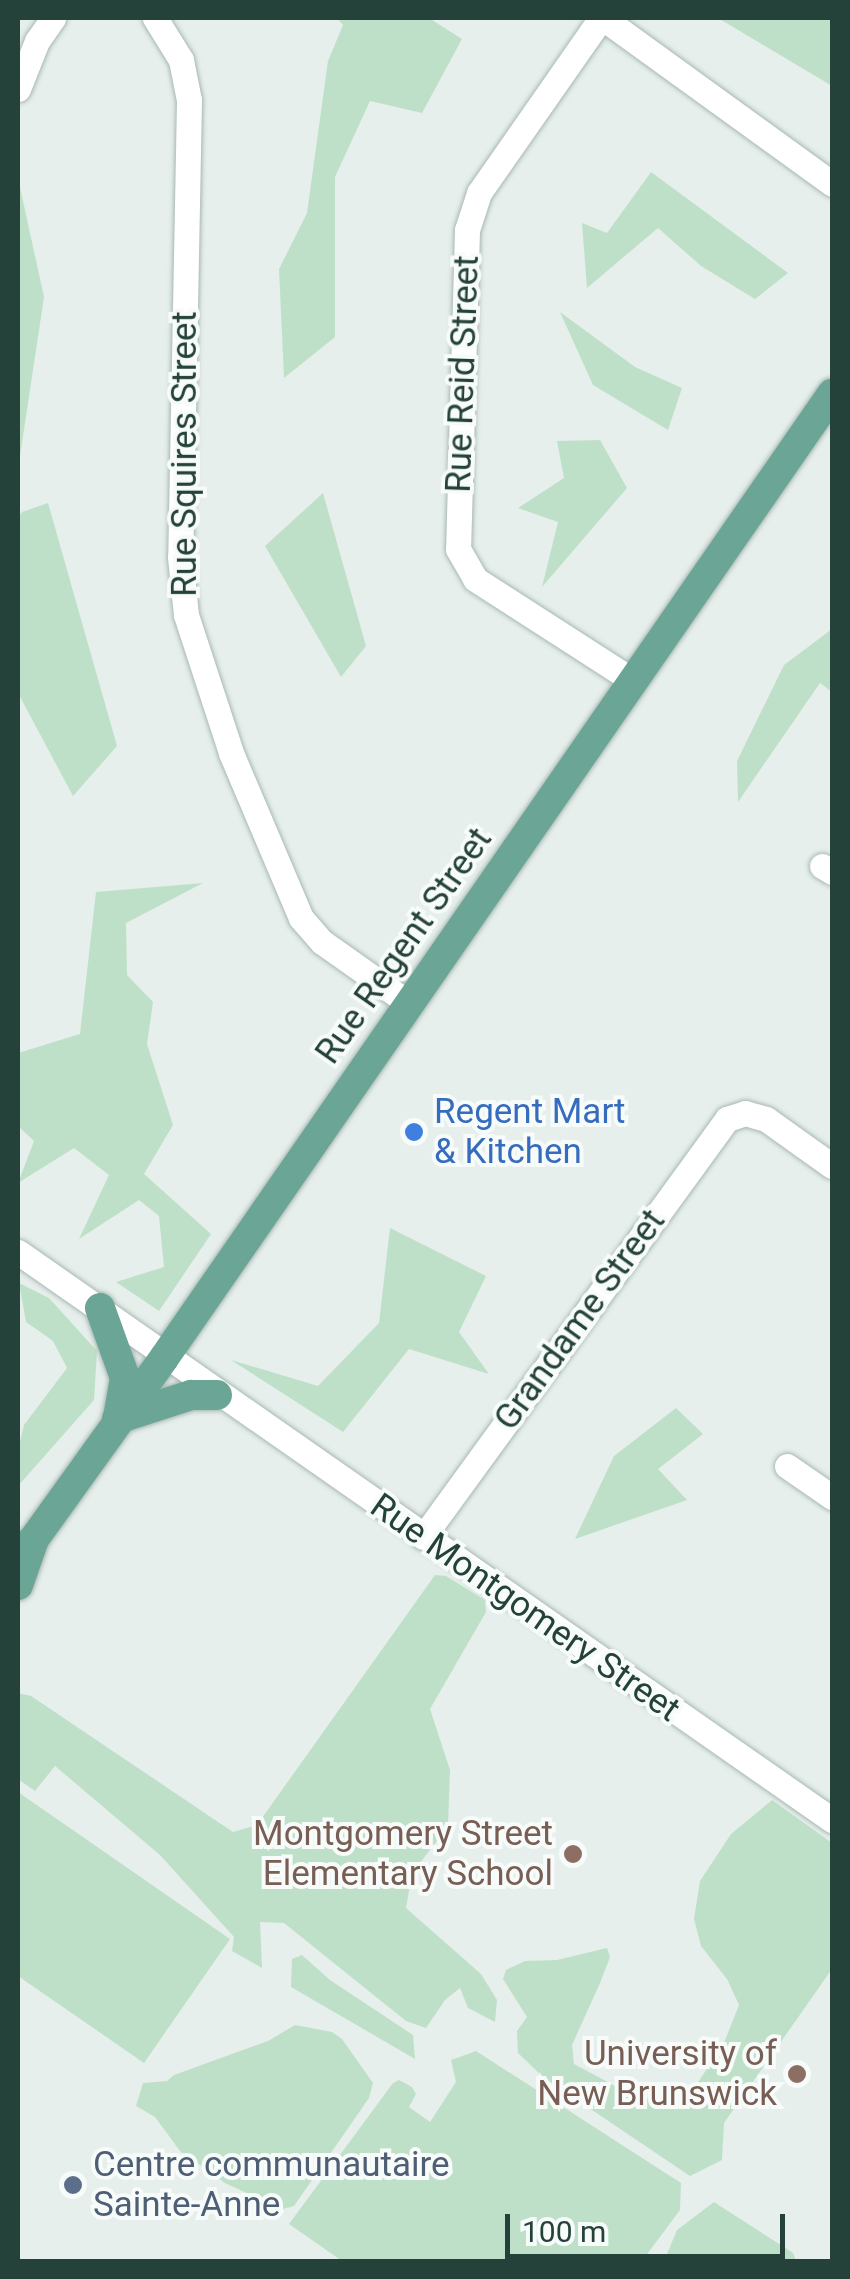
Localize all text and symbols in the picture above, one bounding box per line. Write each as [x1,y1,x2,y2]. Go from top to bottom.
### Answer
street label: Rue Reid Street [438,255,488,493]
street label: Rue Squires Street [164,311,206,597]
street label: Rue Regent Street [307,820,501,1072]
place label: Regent Mart & Kitchen [434,1091,626,1173]
marker: Regent Mart & Kitchen [403,1121,425,1143]
street label: Grandame Street [486,1202,674,1438]
street label: Rue Montgomery Street [362,1485,688,1731]
place label: Montgomery Street Elementary School [253,1813,553,1895]
marker: Montgomery Street Elementary School [562,1843,584,1865]
place label: University of New Brunswick [537,2033,777,2115]
marker: University of New Brunswick [786,2063,808,2085]
place label: Centre communautaire Sainte-Anne [93,2144,450,2226]
marker: Centre communautaire Sainte-Anne [62,2174,84,2196]
scale bar [510,2194,790,2256]
text: 100 m [522,2214,606,2249]

